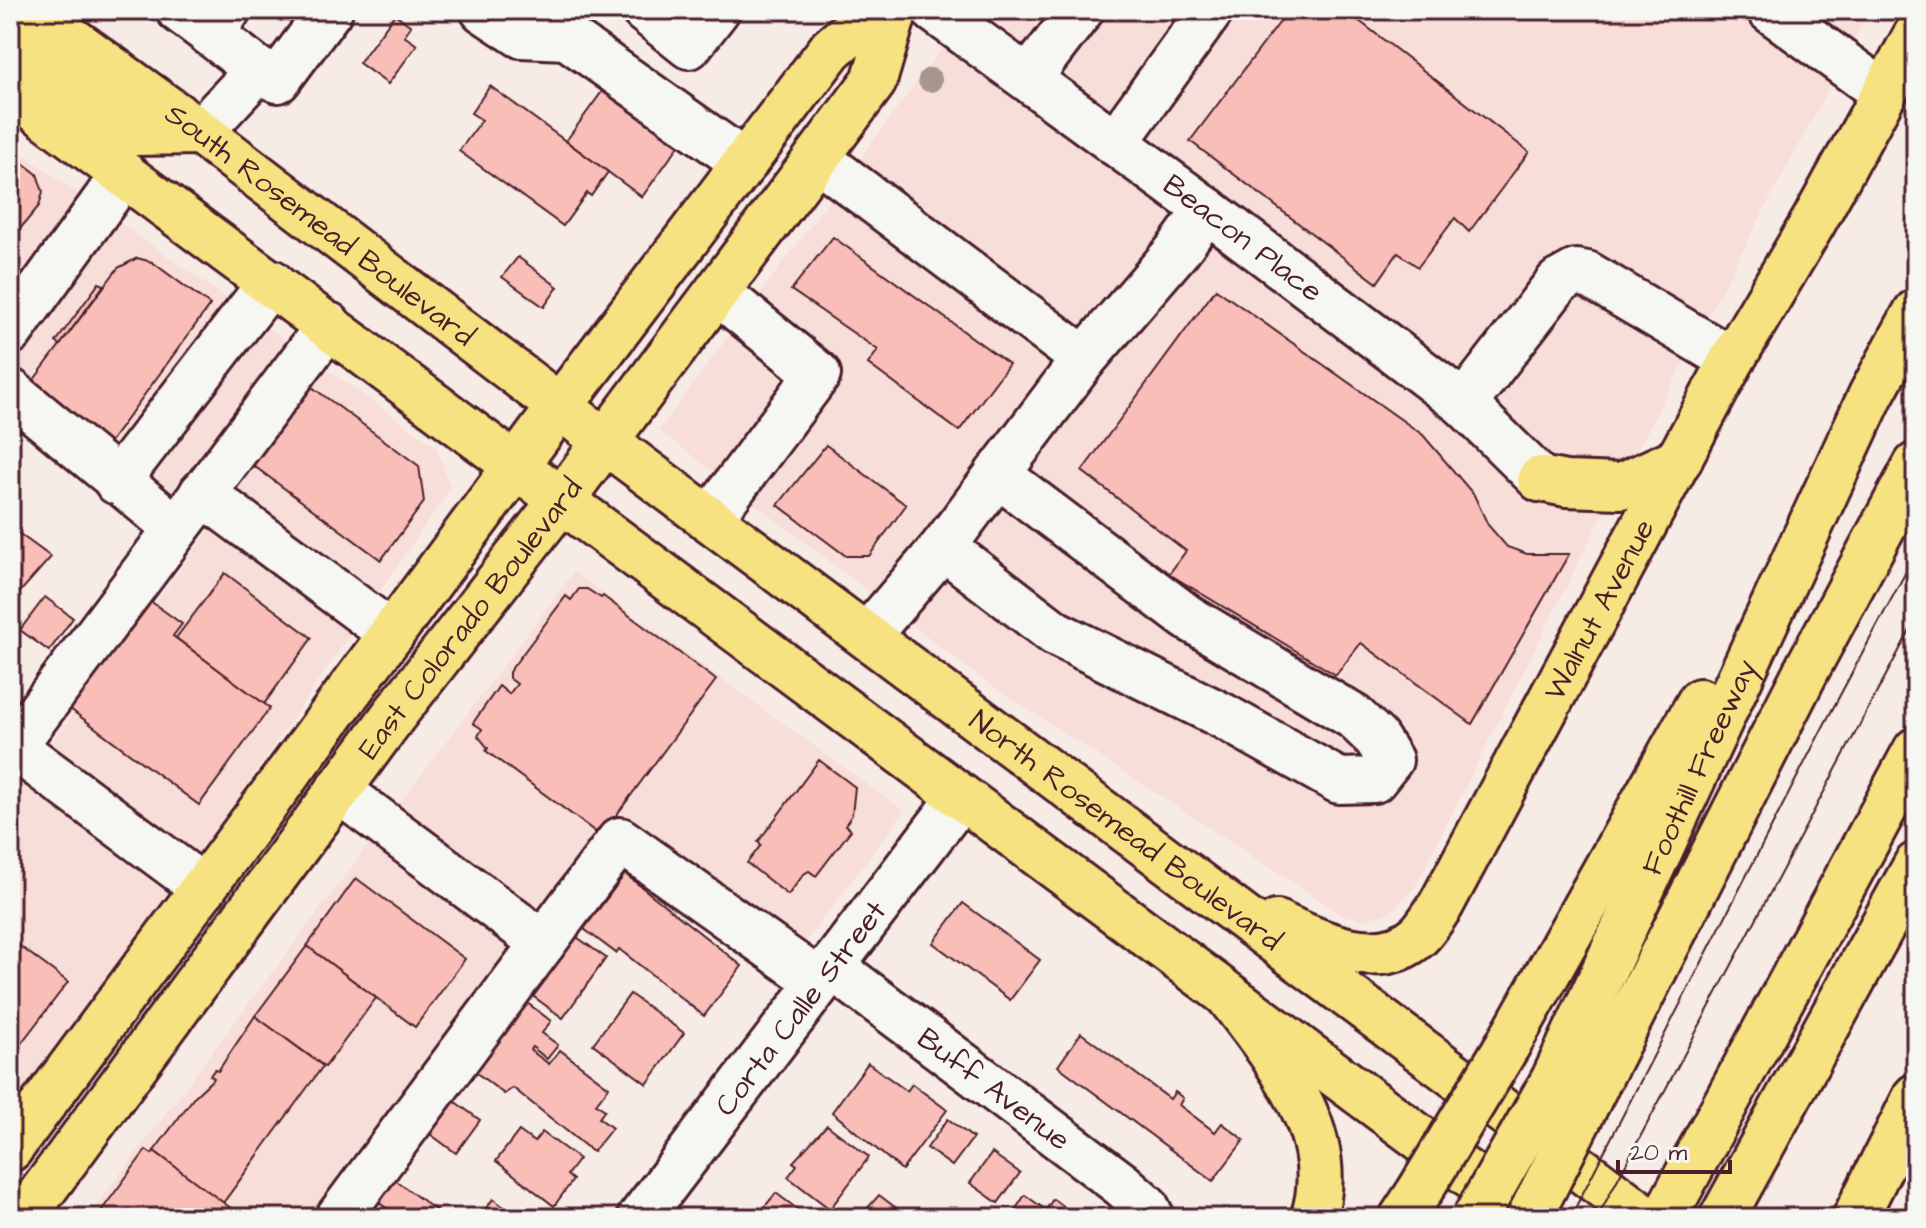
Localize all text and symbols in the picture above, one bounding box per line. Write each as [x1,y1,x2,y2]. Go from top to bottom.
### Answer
street label: South Rosemead Boulevard [156,93,483,357]
street label: Beacon Place [1154,165,1331,312]
street label: East Colorado Boulevard [348,470,593,768]
street label: Walnut Avenue [1534,512,1665,708]
street label: Foothill Freeway [1631,653,1769,882]
street label: North Rosemead Boulevard [960,700,1290,961]
street label: Corta Calle Street [705,892,897,1125]
street label: Buff Avenue [908,1018,1079,1161]
scale bar [1618,1124,1730,1174]
text: 20 m [1630,1136,1687,1170]

